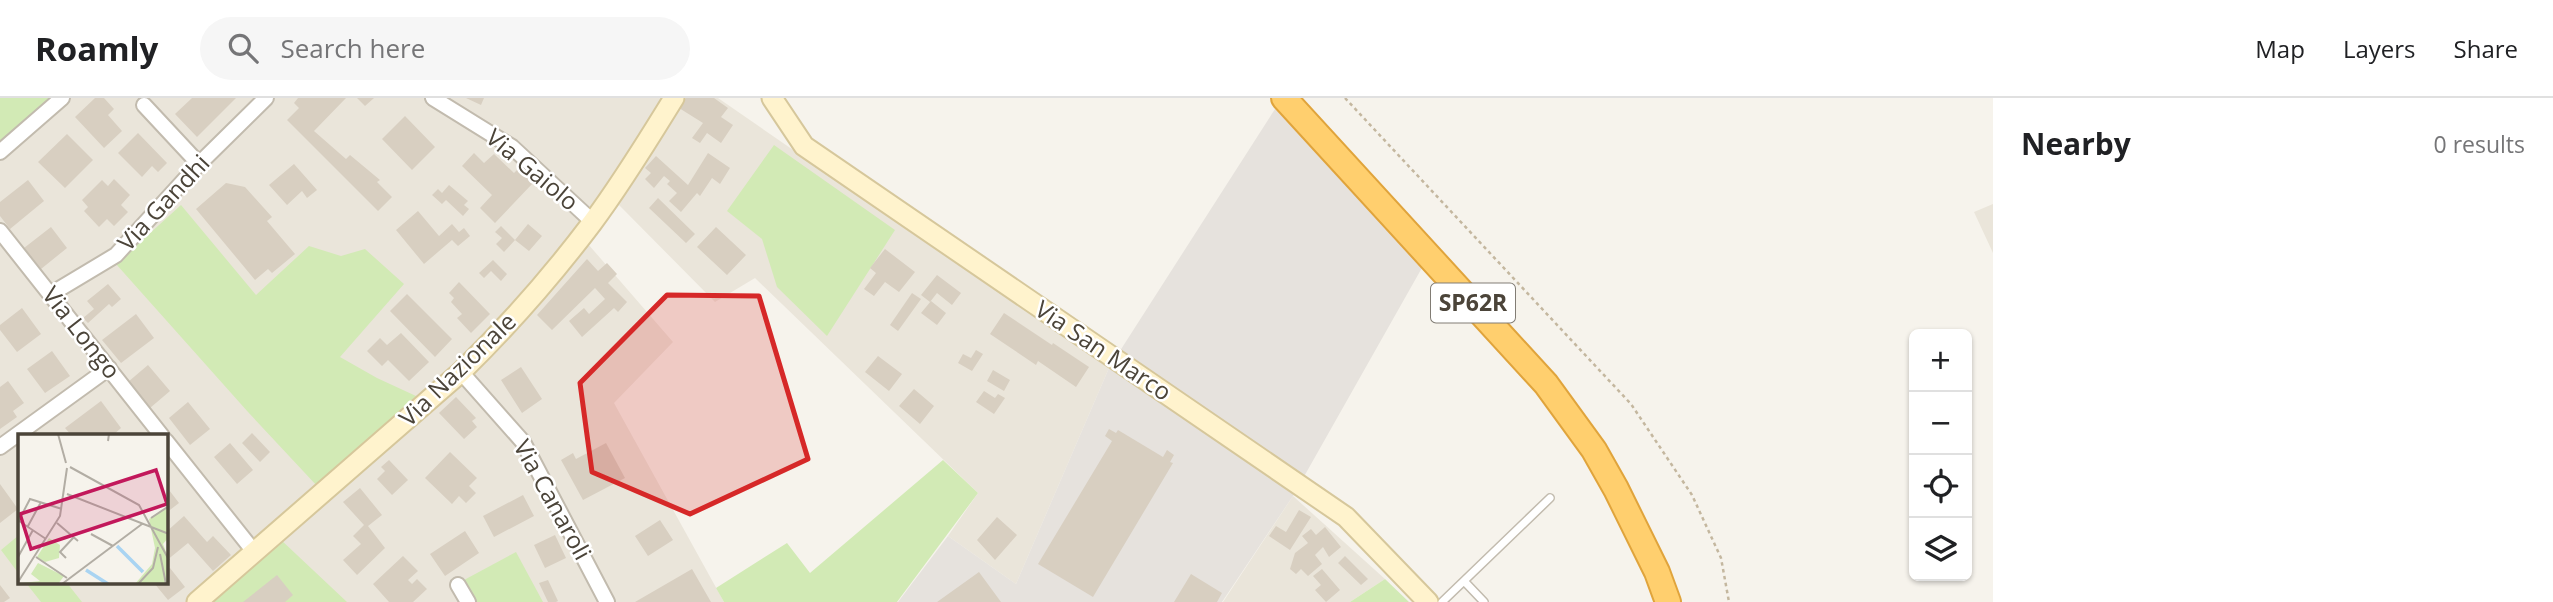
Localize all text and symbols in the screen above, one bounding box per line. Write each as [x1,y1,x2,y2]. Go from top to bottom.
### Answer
search box [200,17,690,80]
text: Roamly [35,26,158,71]
icon: search [224,29,262,67]
text: Search here [280,30,425,66]
text: Map [2255,32,2305,65]
text: Layers [2343,32,2416,65]
text: Share [2454,32,2518,65]
street label: Via Gaiolo [480,120,586,217]
text: Nearby [2021,123,2131,164]
text: 0 results [2434,128,2525,160]
street label: Via Gandhi [110,147,216,257]
street label: Via Longo [36,279,129,385]
road number: SP62R [1431,284,1515,322]
street label: Via San Marco [1029,292,1179,408]
street label: Via Nazionale [391,305,523,433]
map controls [1909,329,1972,581]
button: + [1909,329,1972,392]
button: − [1909,392,1972,455]
street label: Via Canaroli [507,433,600,565]
inset map [18,434,168,584]
button: locate [1909,455,1972,518]
button: layers [1909,518,1972,581]

